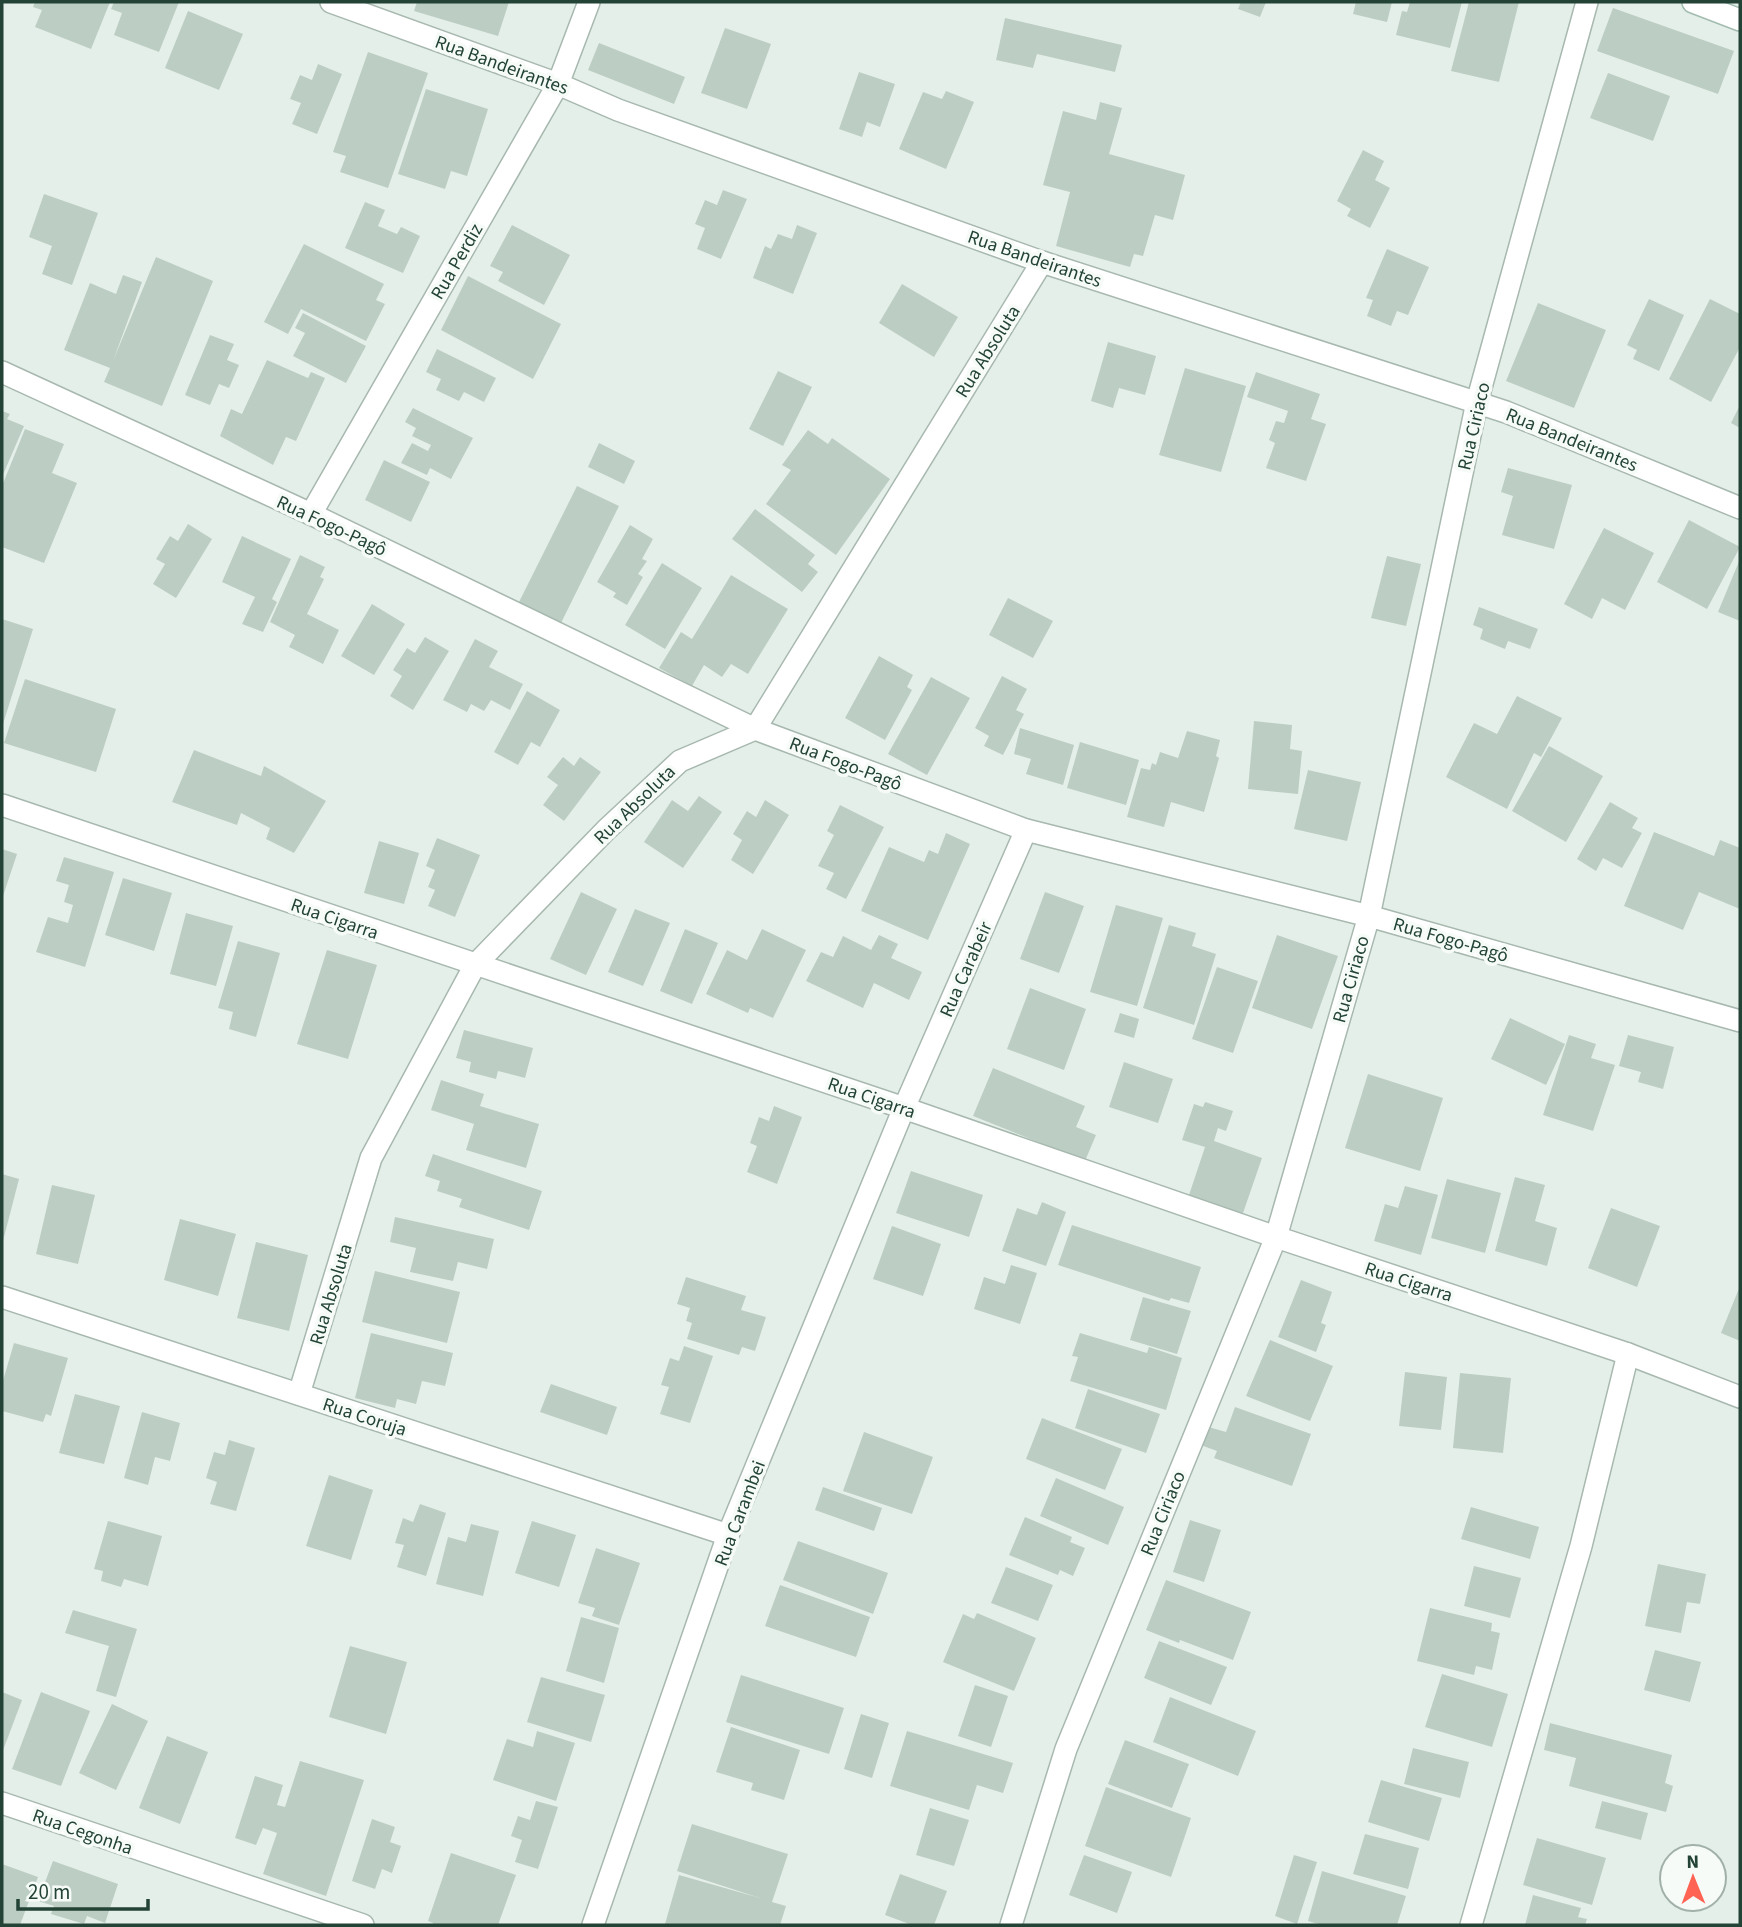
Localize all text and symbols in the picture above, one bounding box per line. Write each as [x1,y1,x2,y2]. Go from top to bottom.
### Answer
street label: Rua Bandeirantes [431,29,572,102]
street label: Rua Perdiz [425,219,490,305]
street label: Rua Bandeirantes [964,224,1105,295]
street label: Rua Absoluta [949,300,1027,403]
street label: Rua Ciriaco [1451,380,1498,473]
street label: Rua Bandeirantes [1501,402,1641,479]
street label: Rua Fogo-Pagô [272,489,391,564]
street label: Rua Fogo-Pagô [785,731,906,798]
street label: Rua Absoluta [588,759,682,851]
street label: Rua Cigarra [287,892,382,947]
street label: Rua Fogo-Pagô [1390,911,1511,970]
street label: Rua Carabeir [933,917,1000,1022]
street label: Rua Ciriaco [1326,933,1377,1026]
street label: Rua Cigarra [824,1071,919,1126]
street label: Rua Absoluta [303,1241,360,1348]
street label: Rua Cigarra [1361,1255,1456,1309]
street label: Rua Coruja [319,1391,410,1444]
street label: Rua Carambei [708,1457,773,1570]
street label: Rua Ciriaco [1134,1467,1193,1560]
street label: Rua Cegonha [29,1803,136,1862]
north arrow [1658,1843,1728,1913]
text: N [1686,1849,1699,1876]
scale bar [18,1868,147,1912]
text: 20 m [28,1877,70,1907]

